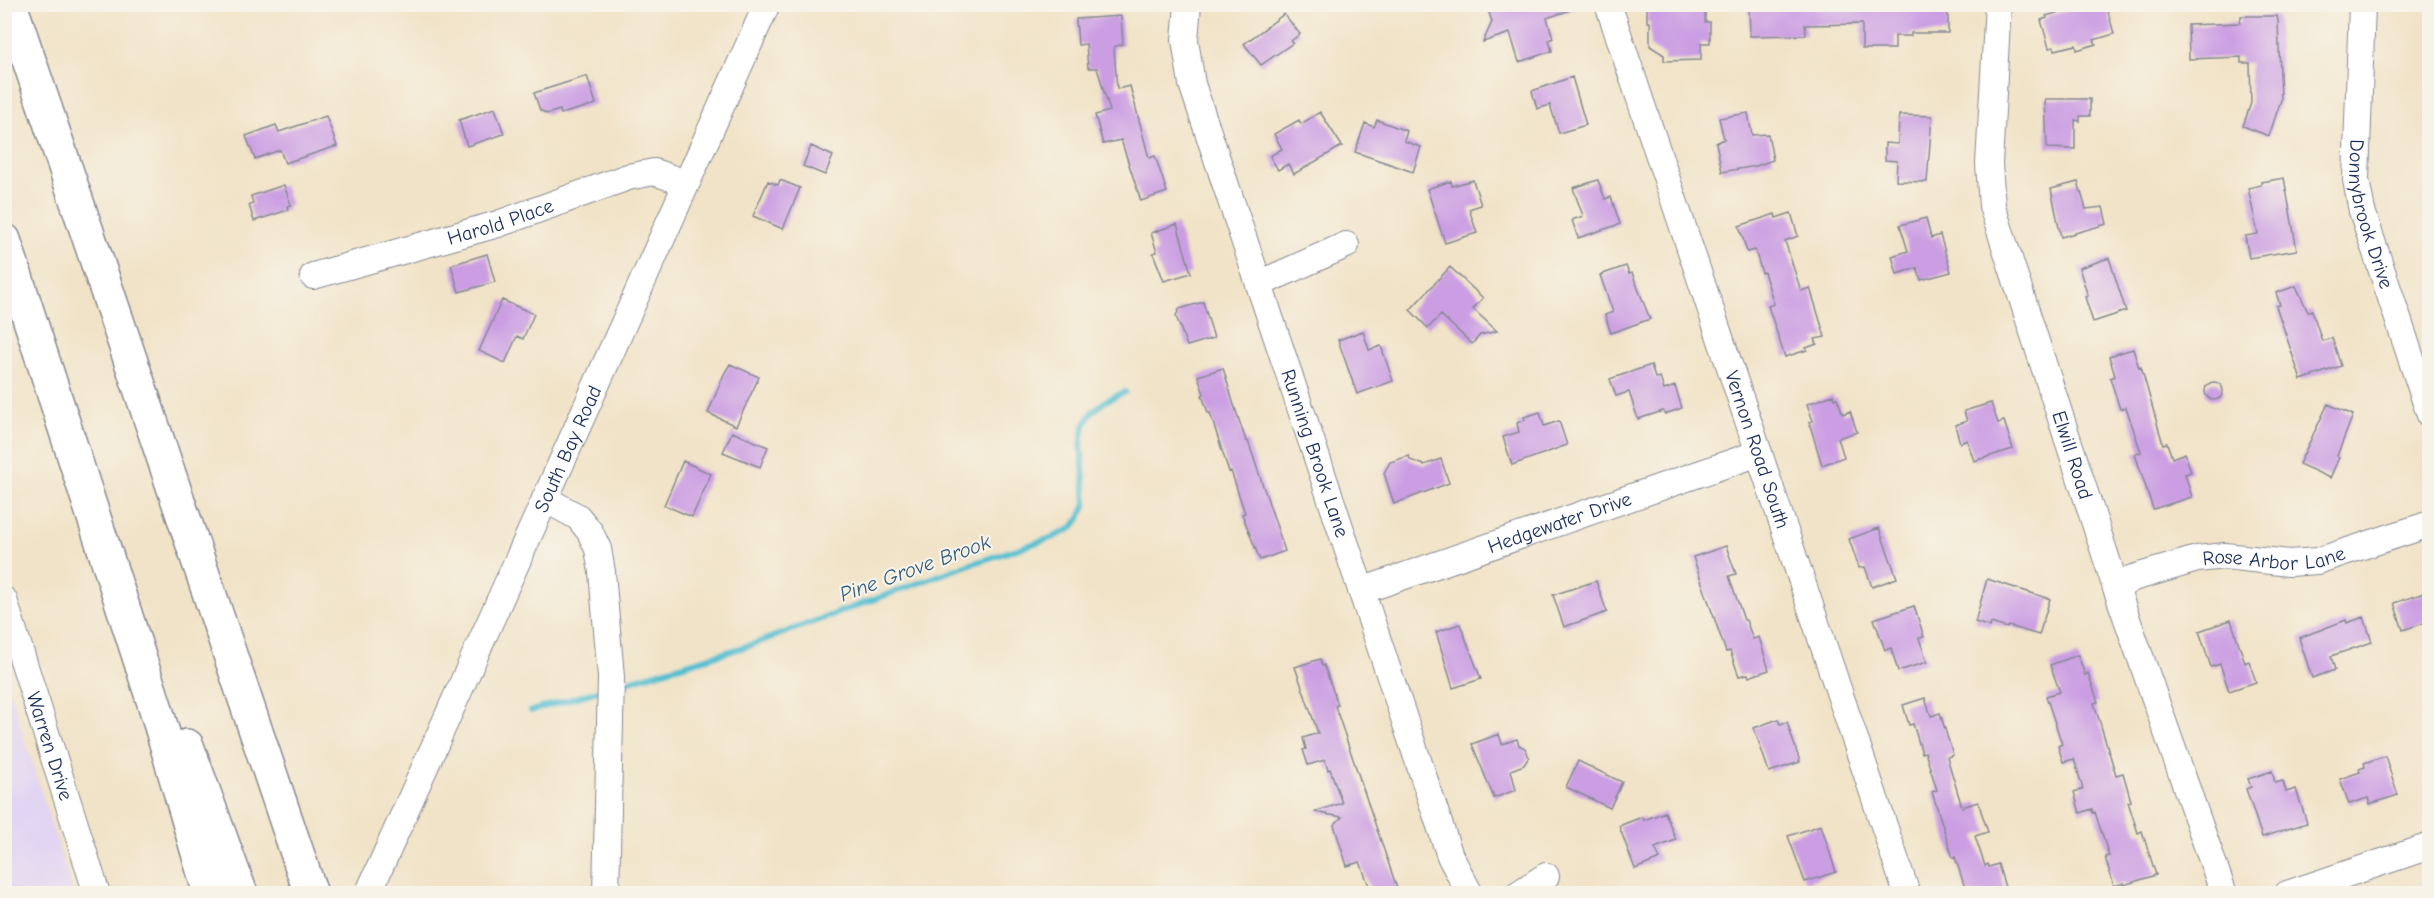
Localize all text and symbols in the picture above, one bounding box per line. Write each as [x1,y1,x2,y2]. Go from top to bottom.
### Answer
street label: Donnybrook Drive [2344,139,2399,291]
street label: Harold Place [445,193,556,249]
street label: Running Brook Lane [1277,366,1354,540]
street label: Vernon Road South [1720,368,1795,531]
street label: South Bay Road [529,382,606,516]
street label: Elwill Road [2048,408,2098,502]
street label: Hedgewater Drive [1485,487,1634,558]
water label: Pine Grove Brook [836,529,995,606]
street label: Rose Arbor Lane [2201,541,2348,575]
street label: Warren Drive [22,689,78,803]

